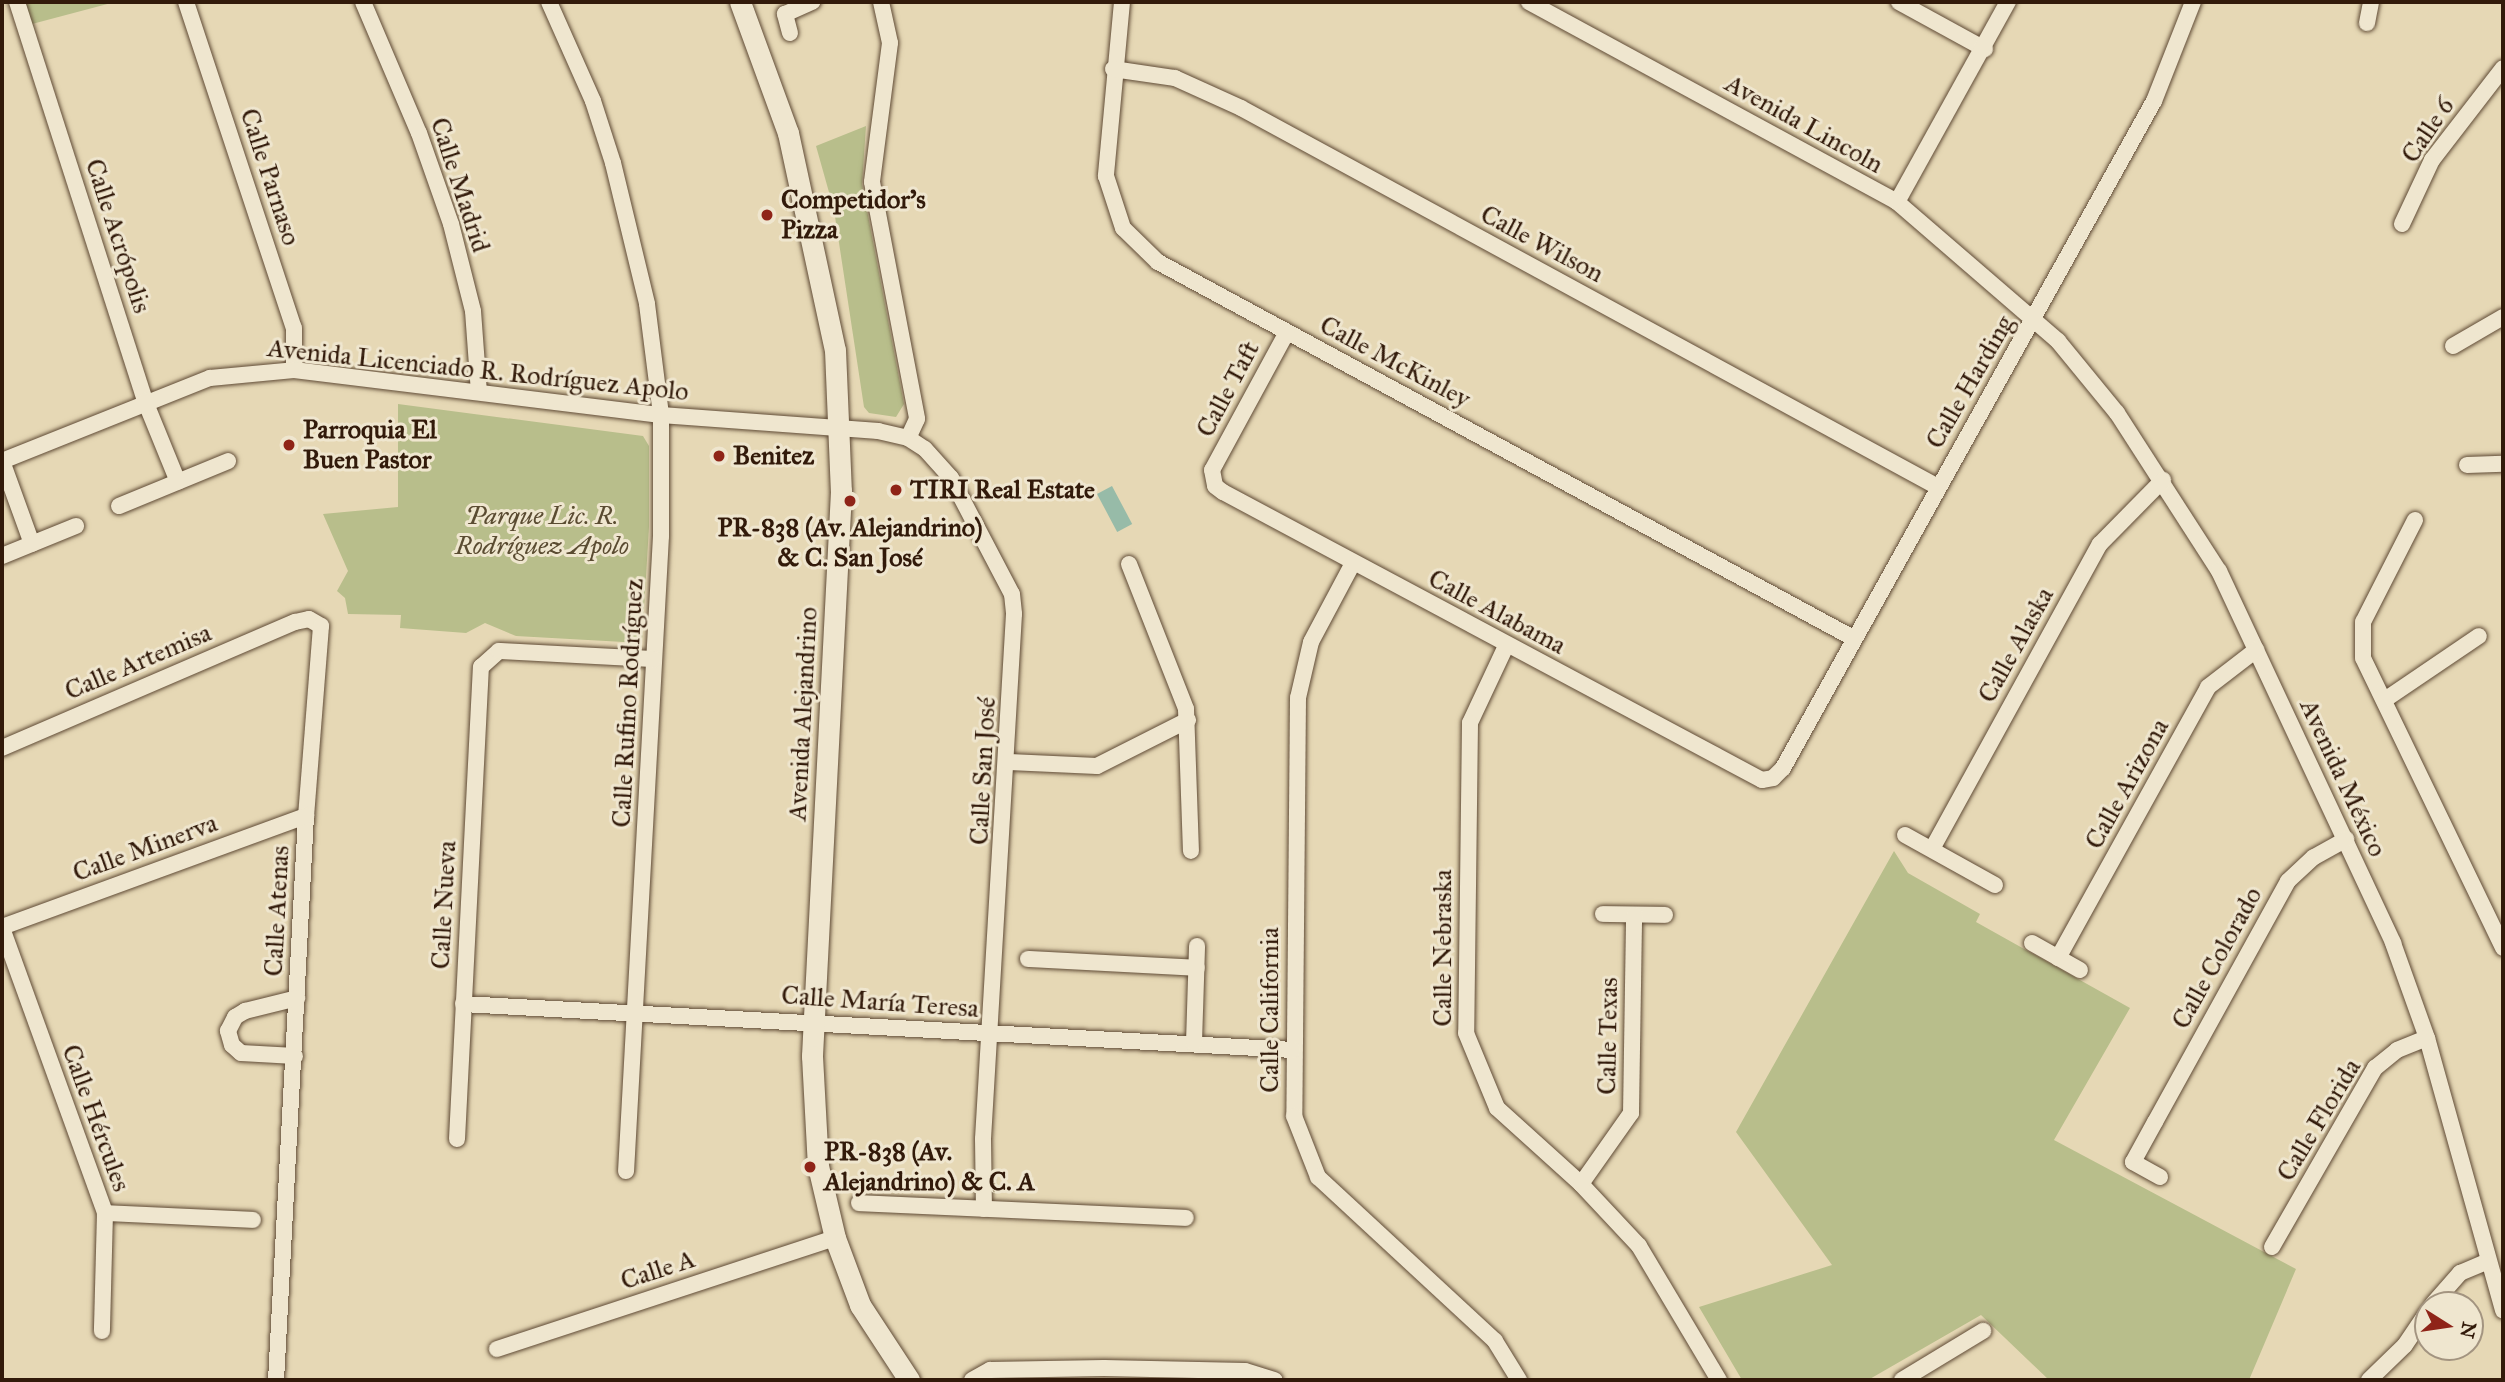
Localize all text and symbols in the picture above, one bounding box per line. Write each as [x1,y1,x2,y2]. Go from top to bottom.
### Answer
street label: Avenida Lincoln [1720,68,1888,180]
street label: Calle 6 [2395,91,2461,169]
street label: Calle Parnaso [233,105,307,249]
street label: Calle Madrid [424,114,496,256]
street label: Calle Acrópolis [78,155,158,317]
place label: Competidor's Pizza [781,184,926,246]
street label: Calle Wilson [1475,199,1609,289]
marker: Competidor's Pizza [759,207,775,223]
street label: Calle McKinley [1314,309,1476,415]
street label: Calle Harding [1919,310,2021,454]
street label: Avenida Licenciado R. Rodríguez Apolo [266,332,690,408]
street label: Calle Taft [1190,336,1266,442]
place label: Parroquia El Buen Pastor [303,414,437,476]
marker: Parroquia El Buen Pastor [281,437,297,453]
place label: Benitez [733,440,814,472]
marker: Benitez [711,448,727,464]
place label: TIRI Real Estate [910,474,1095,506]
marker: TIRI Real Estate [888,482,904,498]
marker: PR-838 (Av. Alejandrino) & C. San José [842,493,858,509]
park label: Parque Lic. R. Rodríguez Apolo [455,500,629,562]
place label: PR-838 (Av. Alejandrino) & C. San José [717,512,983,574]
street label: Calle Alabama [1423,563,1571,661]
street label: Calle Rufino Rodríguez [606,578,650,828]
street label: Calle Alaska [1972,582,2060,708]
street label: Avenida Alejandrino [782,606,824,822]
street label: Calle Artemisa [60,617,216,707]
street label: Avenida México [2293,694,2393,862]
street label: Calle San José [964,696,1002,846]
street label: Calle Arizona [2078,714,2176,854]
street label: Calle Minerva [69,807,221,889]
street label: Calle Nueva [425,840,463,970]
street label: Calle Atenas [258,845,296,977]
street label: Calle Nebraska [1427,869,1459,1027]
street label: Calle Colorado [2165,882,2269,1034]
street label: Calle California [1254,927,1286,1093]
street label: Calle Texas [1591,977,1625,1095]
street label: Calle María Teresa [780,980,980,1024]
street label: Calle Hércules [55,1040,137,1196]
street label: Calle Florida [2270,1053,2368,1187]
place label: PR-838 (Av. Alejandrino) & C. A [824,1136,1035,1198]
marker: PR-838 (Av. Alejandrino) & C. A [802,1159,818,1175]
street label: Calle A [617,1243,699,1297]
north arrow [2414,1291,2484,1361]
text: N [2455,1320,2481,1340]

